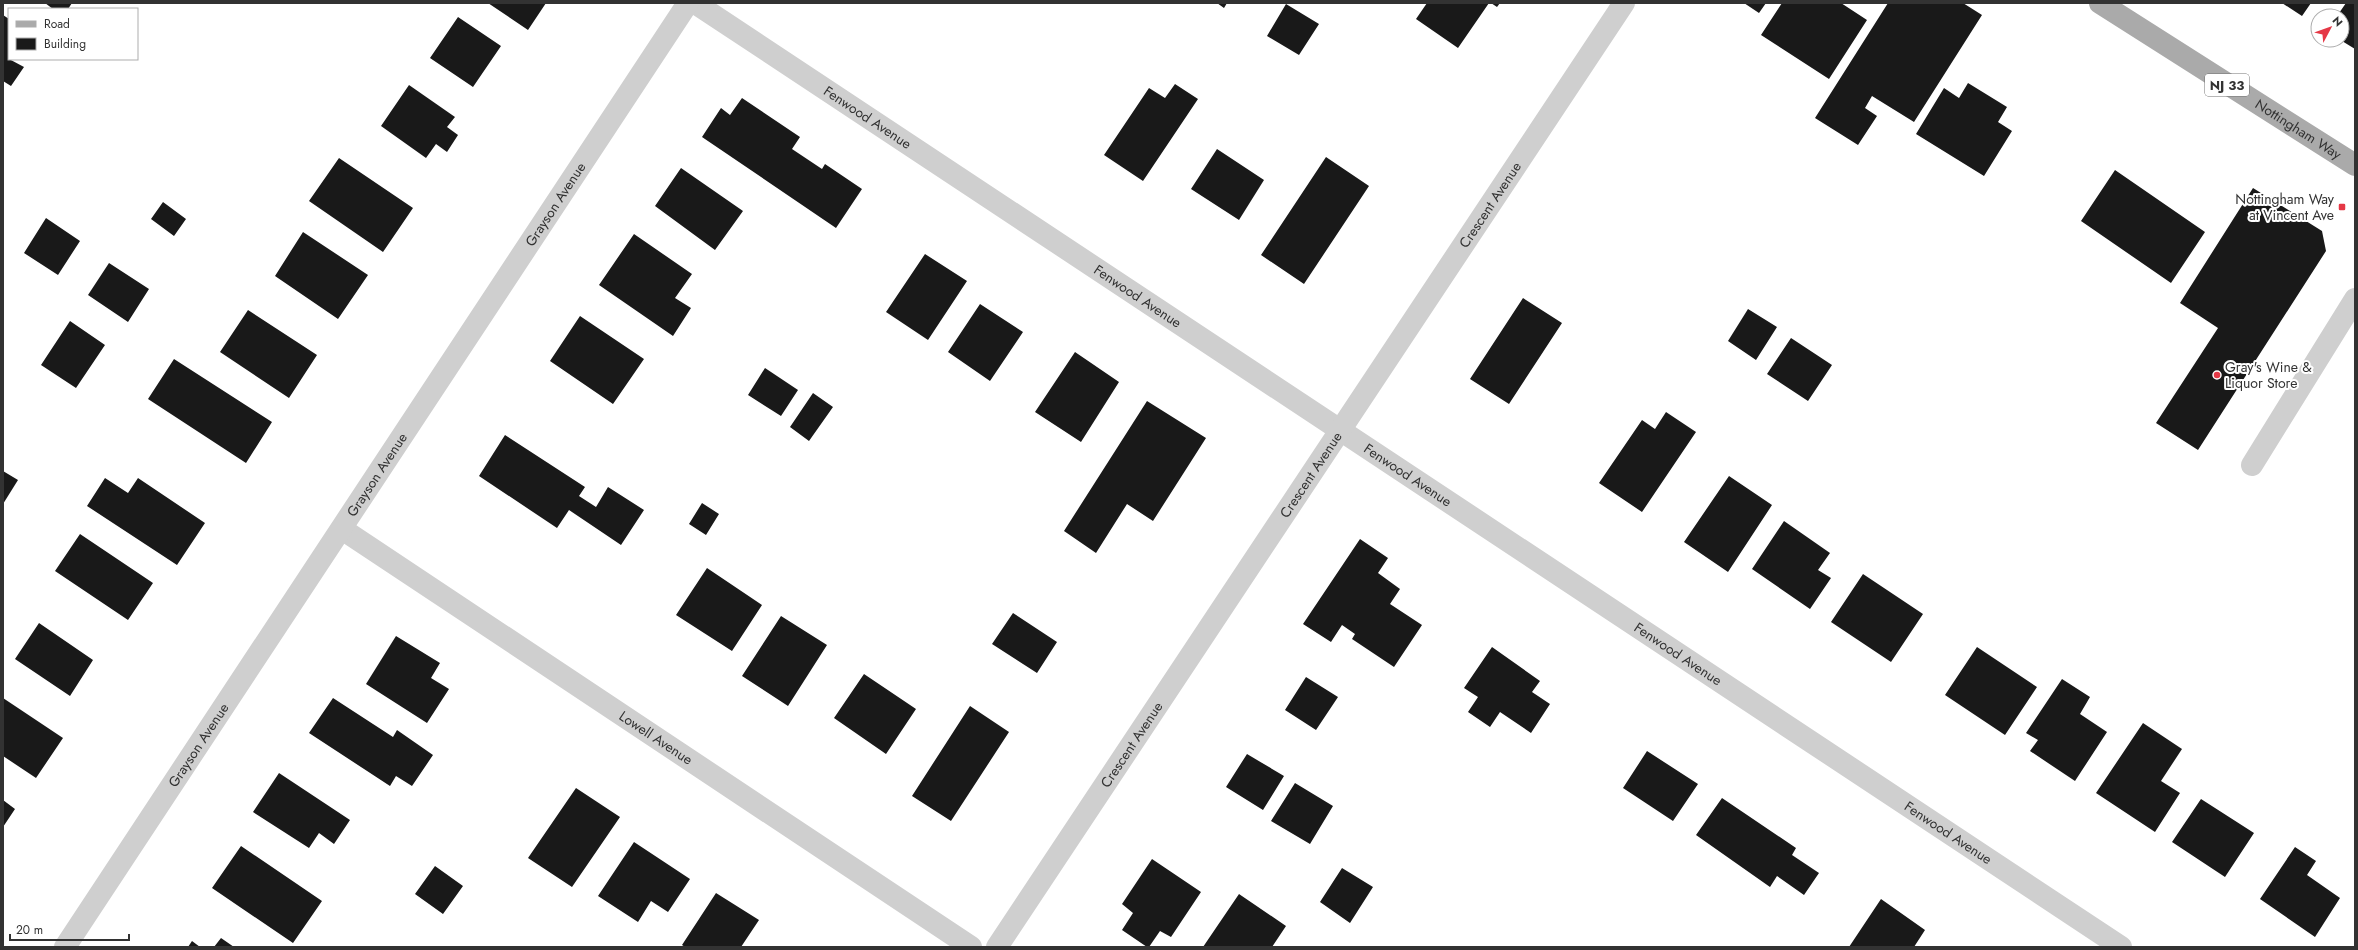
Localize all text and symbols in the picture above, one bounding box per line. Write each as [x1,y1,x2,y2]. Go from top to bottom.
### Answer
legend [8,8,138,60]
north arrow [2310,8,2350,48]
text: N [2329,13,2346,30]
text: Road [44,15,70,33]
text: Building [44,35,86,53]
road number: NJ 33 [2205,74,2249,96]
street label: Fenwood Avenue [820,81,915,154]
street label: Nottingham Way [2251,94,2346,164]
street label: Grayson Avenue [520,158,590,250]
street label: Crescent Avenue [1454,158,1526,252]
place label: Nottingham Way at Vincent Ave [2235,189,2335,225]
marker: Nottingham Way at Vincent Ave [2337,202,2347,212]
street label: Fenwood Avenue [1090,260,1186,332]
place label: Gray's Wine & Liquor Store [2225,357,2312,393]
marker: Gray's Wine & Liquor Store [2212,370,2222,380]
street label: Crescent Avenue [1275,428,1347,522]
street label: Grayson Avenue [342,429,412,521]
street label: Fenwood Avenue [1360,439,1456,511]
street label: Fenwood Avenue [1630,617,1726,690]
street label: Crescent Avenue [1096,698,1167,792]
street label: Grayson Avenue [163,699,233,791]
street label: Lowell Avenue [615,706,697,769]
street label: Fenwood Avenue [1900,796,1996,869]
scale bar [10,916,129,942]
text: 20 m [16,921,43,939]

